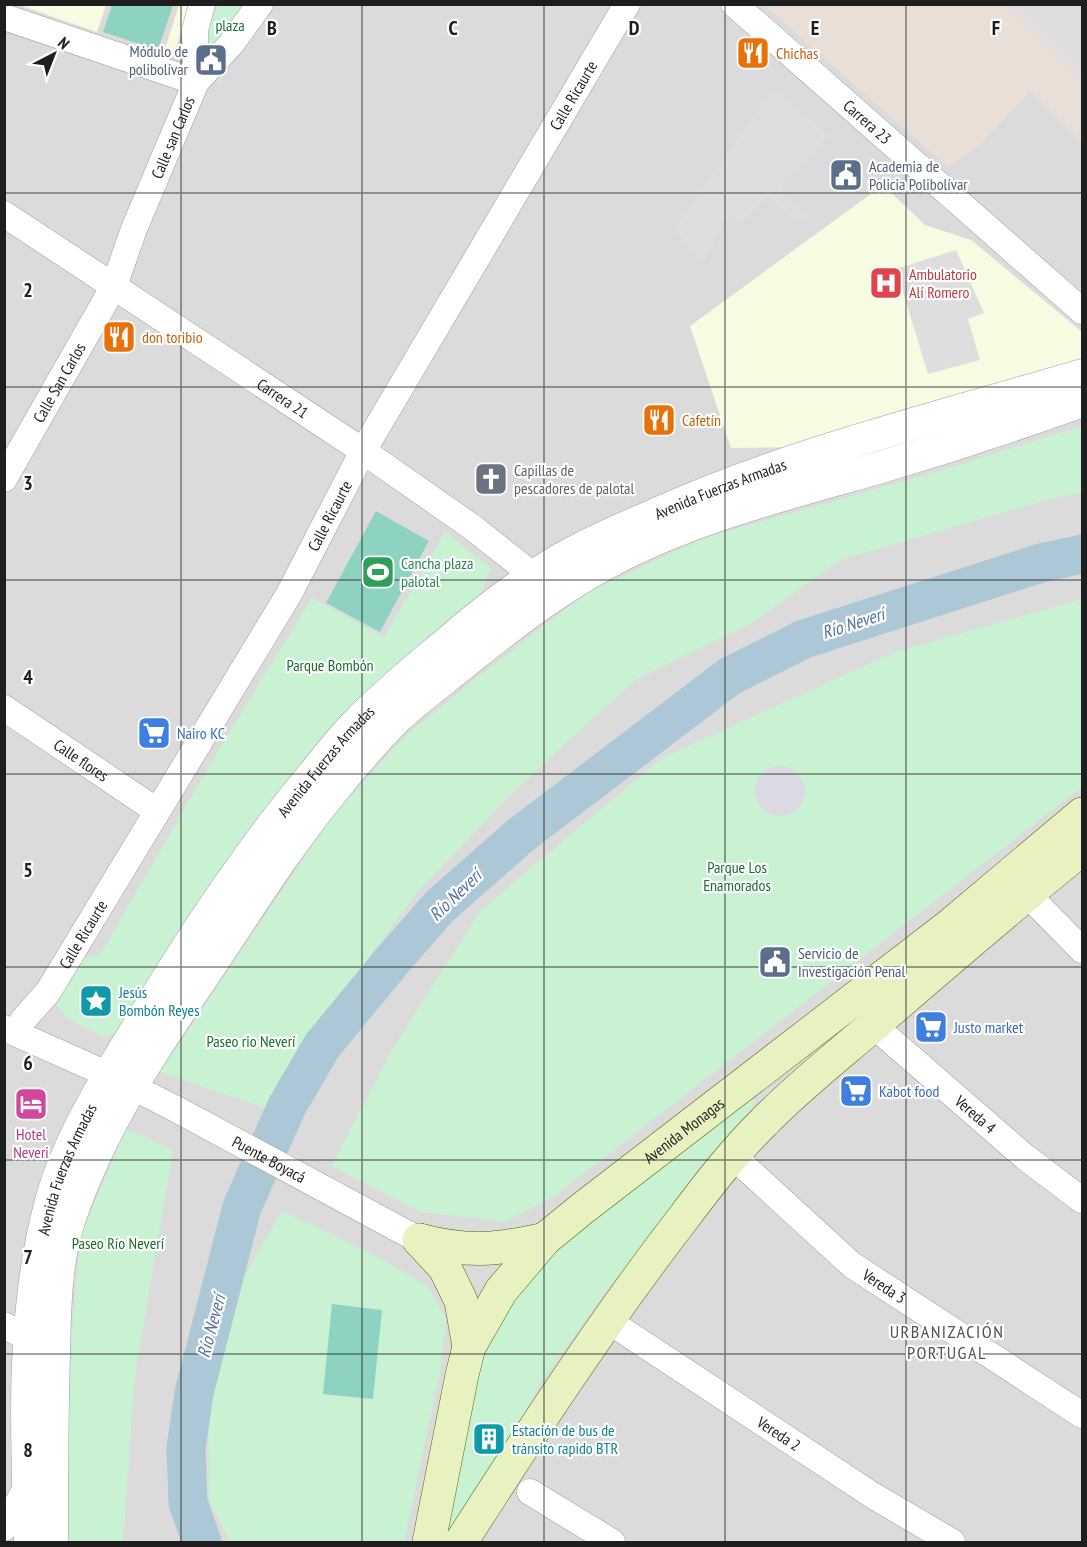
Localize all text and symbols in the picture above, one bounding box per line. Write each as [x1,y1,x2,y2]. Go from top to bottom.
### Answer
park label: plaza [215,15,245,35]
text: B [267,15,277,41]
text: C [448,15,458,41]
text: D [629,15,640,41]
text: E [811,15,819,41]
text: F [992,15,1000,41]
north arrow [24,24,84,84]
text: N [54,33,74,53]
restaurant icon: Chichas [735,35,771,71]
place label: Módulo de polibolívar [129,41,189,79]
public building icon: Módulo de polibolívar [193,42,229,78]
place label: Chichas [776,43,818,63]
street label: Calle Ricaurte [545,57,601,133]
street label: Calle san Carlos [146,93,199,181]
street label: Carrera 23 [839,95,896,148]
place label: Academia de Policia Polibolívar [869,156,968,194]
public building icon: Academia de Policia Polibolívar [828,157,864,193]
place label: Ambulatorio Alí Romero [909,264,977,302]
hospital icon: Ambulatorio Alí Romero [868,265,904,301]
text: 2 [23,277,33,303]
restaurant icon: don toribio [101,319,137,355]
place label: don toribio [142,327,203,347]
street label: Calle San Carlos [28,339,90,426]
street label: Carrera 21 [253,374,312,422]
restaurant icon: Cafetín [641,402,677,438]
place label: Cafetín [682,410,721,430]
street label: Avenida Fuerzas Armadas [651,454,789,524]
place label: Capillas de pescadores de palotal [514,460,634,498]
church icon: Capillas de pescadores de palotal [473,461,509,497]
text: 3 [23,470,33,496]
street label: Calle Ricaurte [303,477,356,554]
place label: Cancha plaza palotal [401,553,473,591]
sports icon: Cancha plaza palotal [360,554,396,590]
water label: Río Neverí [819,601,890,644]
park label: Parque Bombón [286,655,374,675]
text: 4 [23,664,33,690]
street label: Avenida Fuerzas Armadas [273,701,379,821]
supermarket icon: Nairo KC [136,715,172,751]
place label: Nairo KC [177,723,225,743]
street label: Calle flores [50,734,112,786]
text: 5 [23,857,33,883]
park label: Parque Los Enamorados [703,857,771,895]
water label: Río Neverí [424,862,488,926]
street label: Calle Ricaurte [54,896,111,972]
place label: Servicio de Investigación Penal [798,943,905,981]
public building icon: Servicio de Investigación Penal [757,944,793,980]
place label: Jesús Bombón Reyes [118,982,200,1020]
place icon: Jesús Bombón Reyes [78,983,114,1019]
supermarket icon: Justo market [913,1009,949,1045]
place label: Justo market [953,1017,1024,1037]
park label: Paseo rio Neverí [206,1031,296,1051]
text: 6 [23,1050,33,1076]
supermarket icon: Kabot food [838,1073,874,1109]
place label: Kabot food [879,1081,939,1101]
hotel icon: Hotel Neveri [13,1086,49,1122]
street label: Vereda 4 [950,1090,1000,1138]
street label: Avenida Monagas [639,1093,728,1168]
street label: Avenida Fuerzas Armadas [33,1100,101,1237]
place label: Hotel Neveri [13,1124,49,1162]
street label: Puente Boyacá [229,1131,309,1187]
park label: Paseo Río Neverí [72,1233,165,1253]
text: 7 [23,1244,33,1270]
street label: Vereda 3 [858,1264,910,1308]
water label: Río Neverí [192,1289,231,1360]
district label: URBANIZACIÓN PORTUGAL [890,1320,1004,1364]
street label: Vereda 2 [752,1411,805,1455]
place label: Estación de bus de tránsito rapido BTR [512,1420,618,1458]
building icon: Estación de bus de tránsito rapido BTR [471,1421,507,1457]
text: 8 [23,1437,33,1463]

